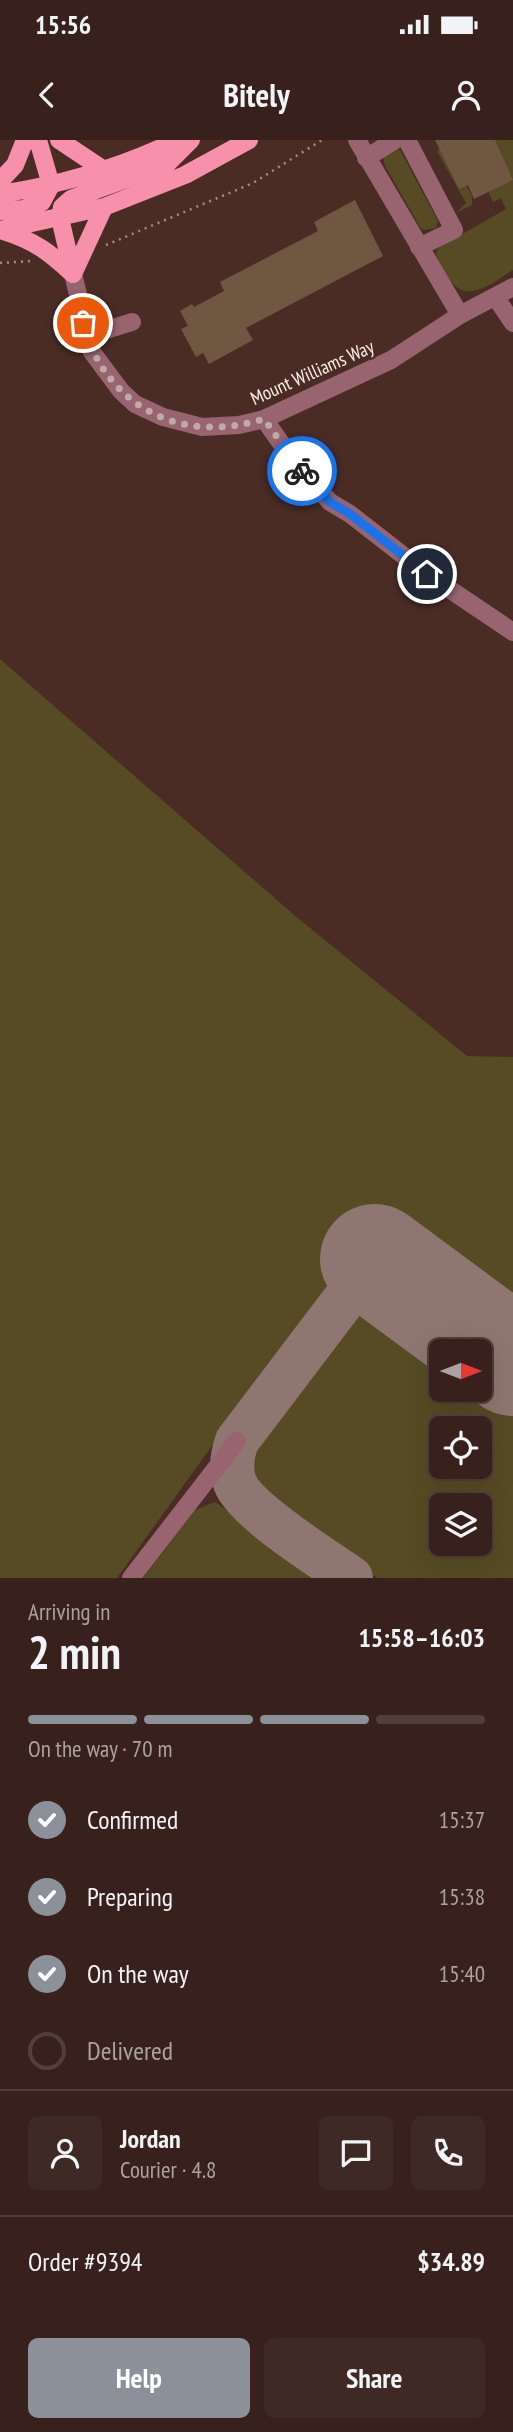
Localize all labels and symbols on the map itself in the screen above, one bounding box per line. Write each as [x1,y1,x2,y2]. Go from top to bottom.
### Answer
pin [53,293,113,353]
street label: Mount Williams Way [247,334,378,410]
courier [267,436,337,506]
pin [397,544,457,604]
north arrow [429,1339,492,1402]

